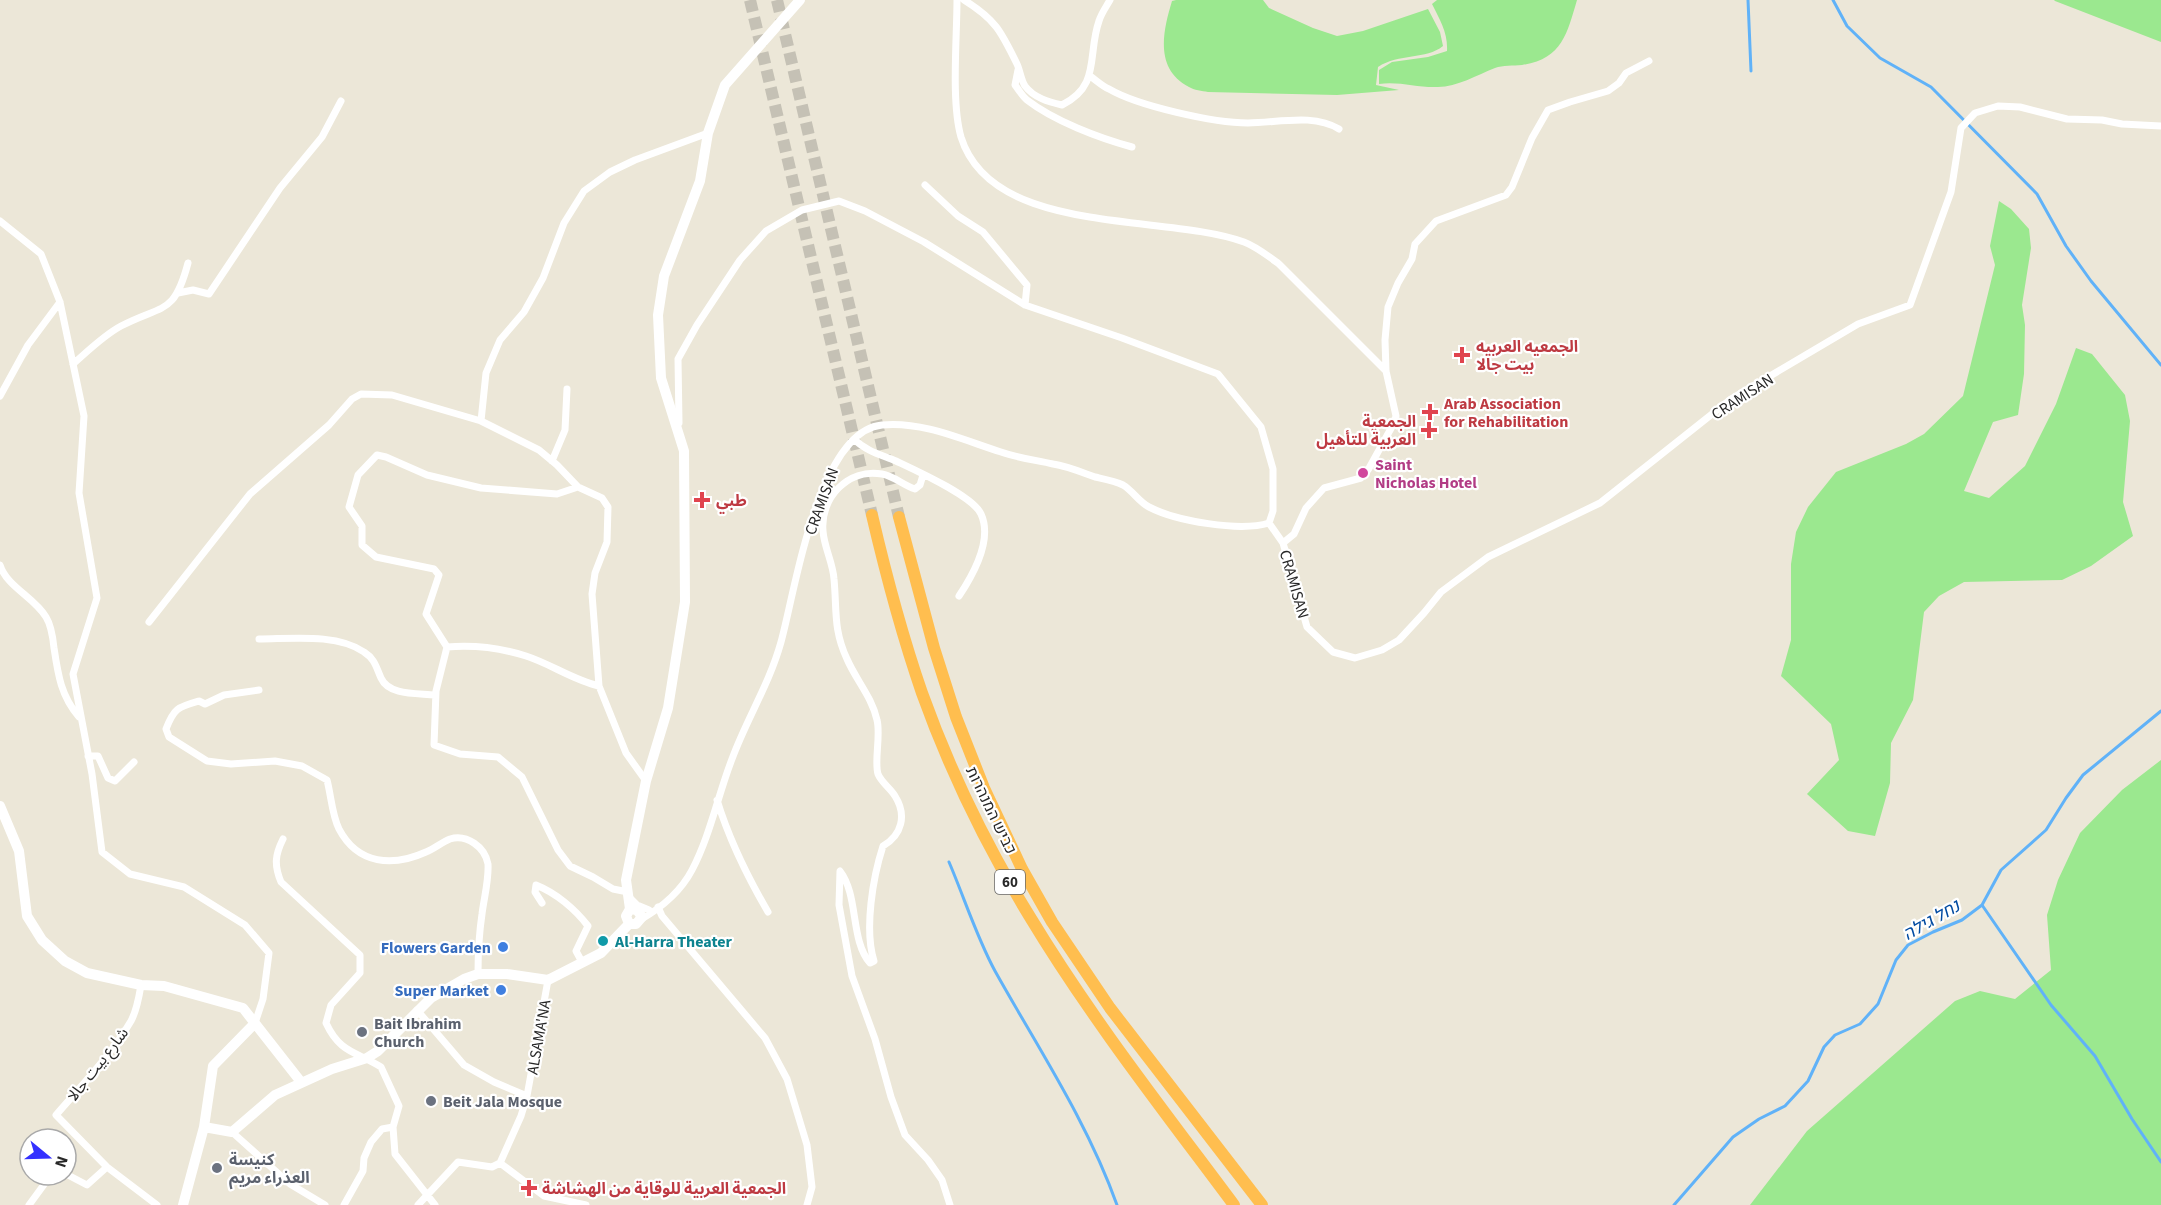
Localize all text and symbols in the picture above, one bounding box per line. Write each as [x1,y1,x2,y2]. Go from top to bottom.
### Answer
place label: الجمعيه العربيه بيت جالا [1476,336,1578,376]
marker: الجمعيه العربيه بيت جالا [1453,346,1471,364]
street label: CRAMISAN [1707,368,1778,425]
place label: Arab Association for Rehabilitation [1443,393,1568,433]
marker: Arab Association for Rehabilitation [1421,403,1439,421]
place label: الجمعية العربية للتأهيل [1316,411,1416,451]
marker: الجمعية العربية للتأهيل [1420,421,1438,439]
place label: Saint Nicholas Hotel [1375,454,1477,494]
street label: CRAMISAN [800,465,844,538]
marker: Saint Nicholas Hotel [1356,466,1370,480]
place label: طبي [716,490,747,514]
marker: طبي [693,491,711,509]
street label: CRAMISAN [1274,547,1314,621]
street label: כביש המנהרות [960,763,1022,858]
road number: 60 [995,870,1025,894]
water label: נחל גילה [1898,893,1966,947]
place label: Al-Harra Theater [614,931,733,953]
marker: Al-Harra Theater [596,934,610,948]
place label: Flowers Garden [381,937,491,959]
marker: Flowers Garden [496,940,510,954]
place label: Super Market [394,980,489,1002]
marker: Super Market [494,983,508,997]
street label: ALSAMA'NA [522,998,556,1076]
place label: Bait Ibrahim Church [374,1013,461,1053]
street label: شارع بيت جالا [62,1023,135,1107]
marker: Bait Ibrahim Church [355,1025,369,1039]
place label: Beit Jala Mosque [443,1091,562,1113]
marker: Beit Jala Mosque [424,1094,438,1108]
north arrow [18,1127,78,1187]
place label: كنيسة العذراء مريم [229,1149,310,1190]
text: N [49,1153,73,1170]
marker: كنيسة العذراء مريم [210,1161,224,1175]
place label: الجمعية العربية للوقاية من الهشاشة [542,1178,786,1200]
marker: الجمعية العربية للوقاية من الهشاشة [520,1179,538,1197]

